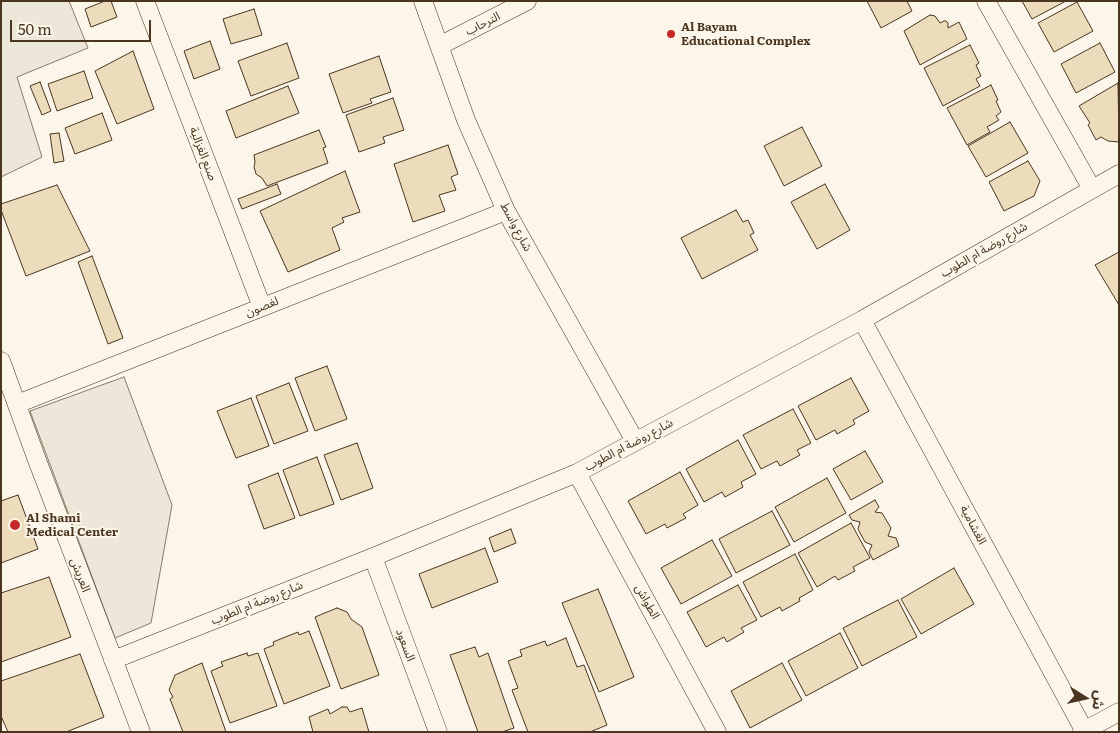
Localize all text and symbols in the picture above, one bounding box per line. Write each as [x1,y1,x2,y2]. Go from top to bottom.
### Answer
street label: الترحاب [463,9,503,39]
scale bar [12,10,154,42]
text: 50 m [18,17,52,40]
place label: Al Bayam Educational Complex [681,20,811,48]
marker: Al Bayam Educational Complex [665,28,677,40]
street label: صنع الغزالية [186,125,220,183]
street label: شارع واسط [497,200,535,254]
street label: شارع روضة ام الطوب [938,219,1030,281]
street label: لغصون [243,294,281,320]
street label: شارع روضة ام الطوب [582,416,676,474]
street label: الغشامية [957,503,989,547]
place label: Al Shami Medical Center [26,511,118,539]
marker: Al Shami Medical Center [8,518,22,532]
street label: العريش [67,556,93,594]
street label: شارع روضة ام الطوب [209,578,305,628]
street label: الطواش [632,582,662,622]
street label: السعود [392,627,418,663]
north arrow [1060,673,1110,723]
text: ش [1088,689,1111,712]

